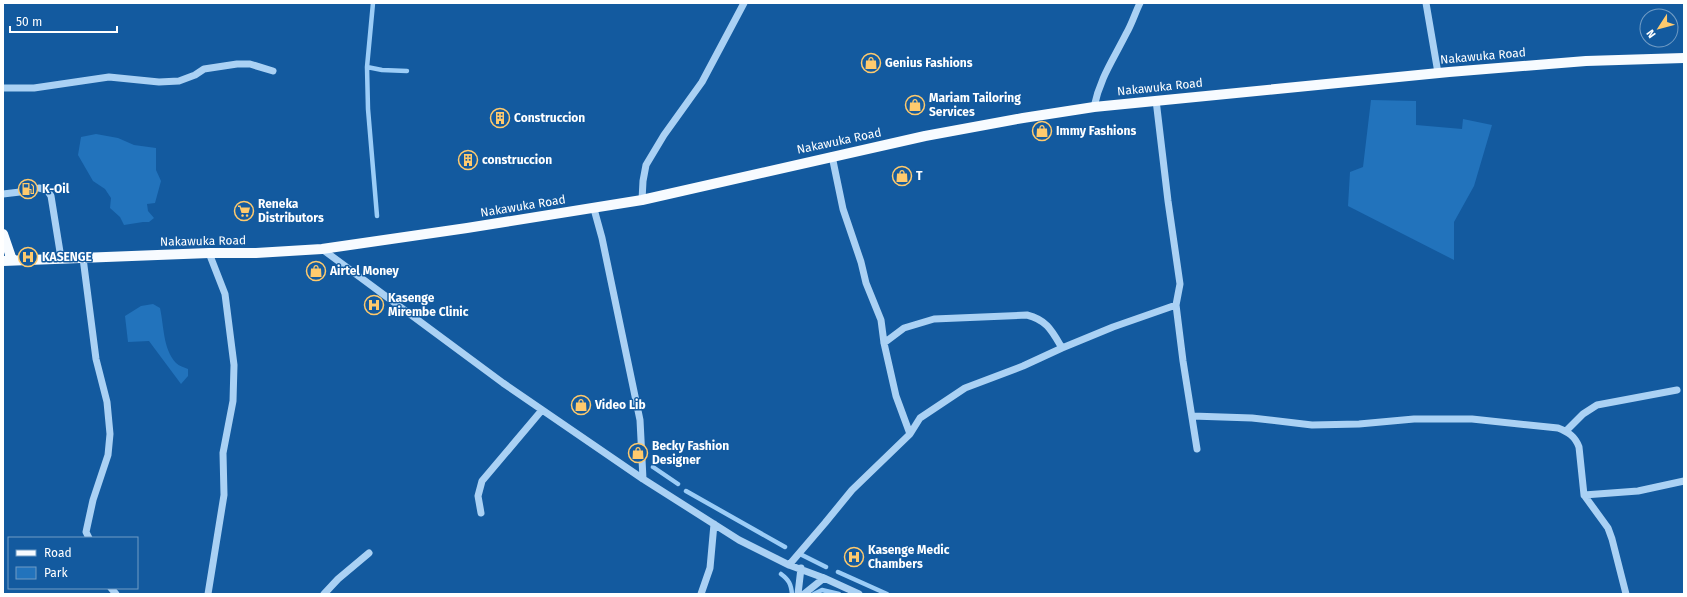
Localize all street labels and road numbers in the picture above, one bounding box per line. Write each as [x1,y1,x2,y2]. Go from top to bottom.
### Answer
street label: Nakawuka Road [1440,45,1526,67]
street label: Nakawuka Road [1116,76,1204,98]
street label: Nakawuka Road [795,125,883,157]
street label: Nakawuka Road [479,192,567,220]
street label: Nakawuka Road [160,233,246,249]

